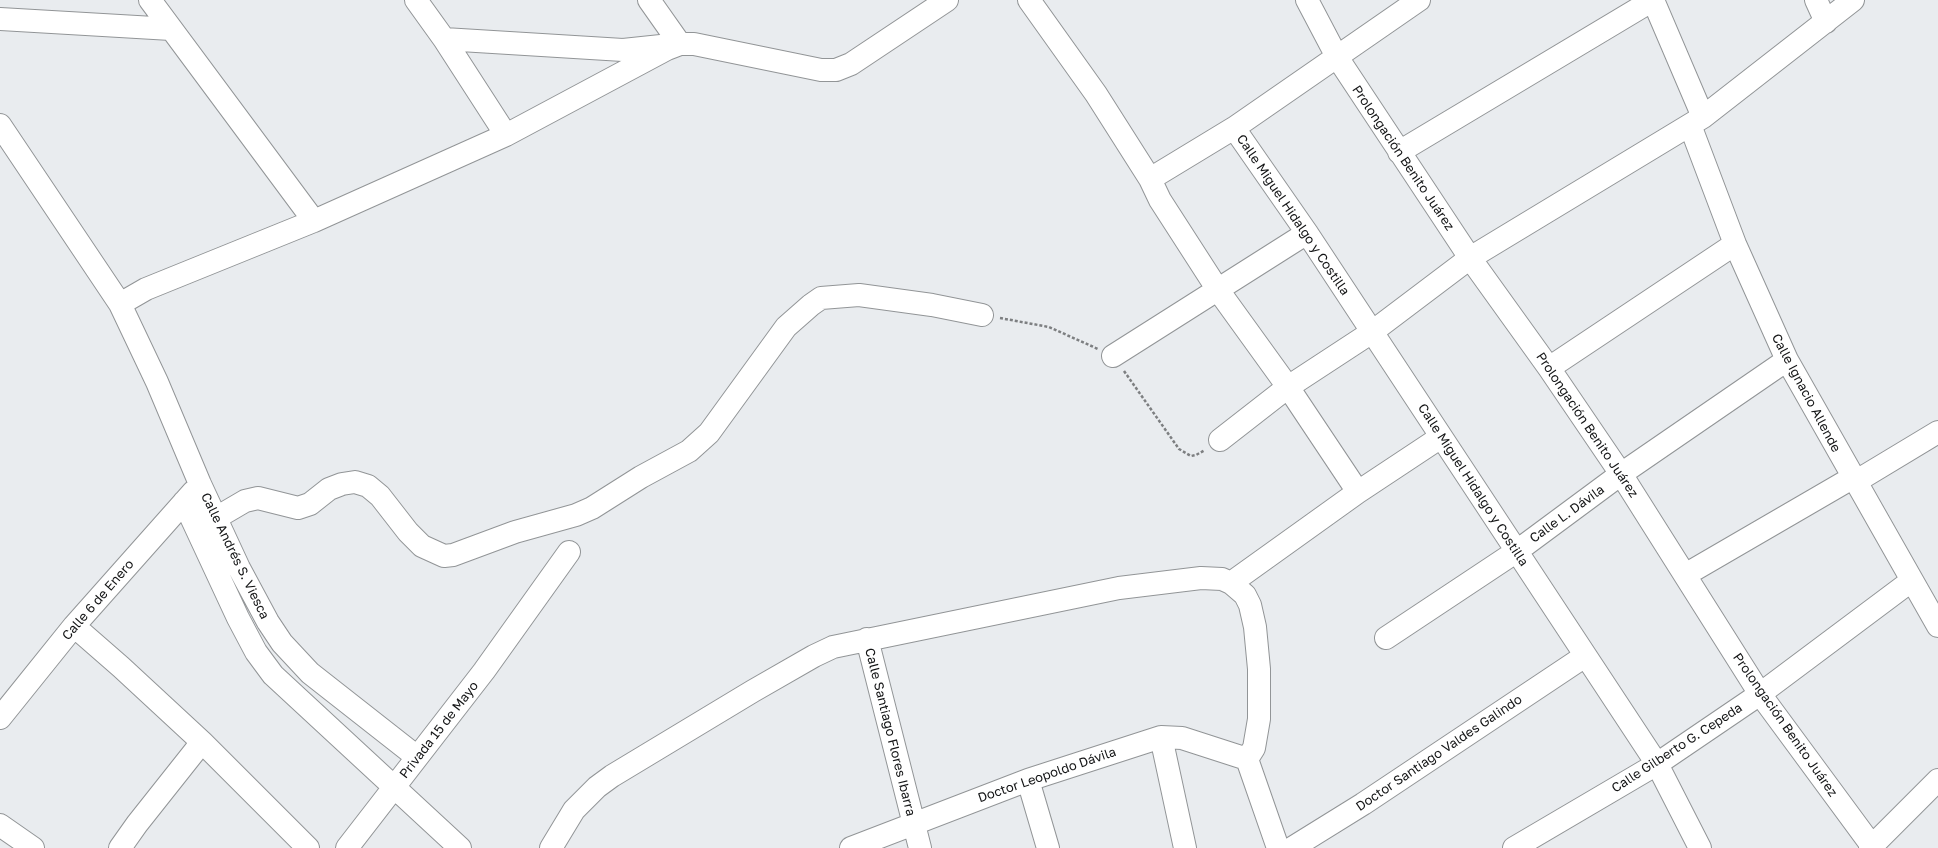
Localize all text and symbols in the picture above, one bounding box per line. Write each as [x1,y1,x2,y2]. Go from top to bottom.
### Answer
street label: Prolongación Benito Juárez [1349,83,1457,233]
street label: Calle Miguel Hidalgo y Costilla [1233,132,1353,298]
street label: Calle Ignacio Allende [1768,331,1844,455]
street label: Prolongación Benito Juárez [1533,350,1641,500]
street label: Calle Miguel Hidalgo y Costilla [1414,401,1532,569]
street label: Calle L. Dávila [1527,482,1607,546]
street label: Calle Andrés S. Viesca [198,490,272,622]
street label: Calle 6 de Enero [59,557,137,643]
street label: Calle Santiago Flores Ibarra [862,646,918,818]
street label: Prolongación Benito Juárez [1729,650,1841,800]
street label: Privada 15 de Mayo [396,678,482,782]
street label: Doctor Santiago Valdes Galindo [1353,691,1525,815]
street label: Calle Gilberto G. Cepeda [1609,700,1745,796]
street label: Doctor Leopoldo Dávila [976,744,1118,806]

